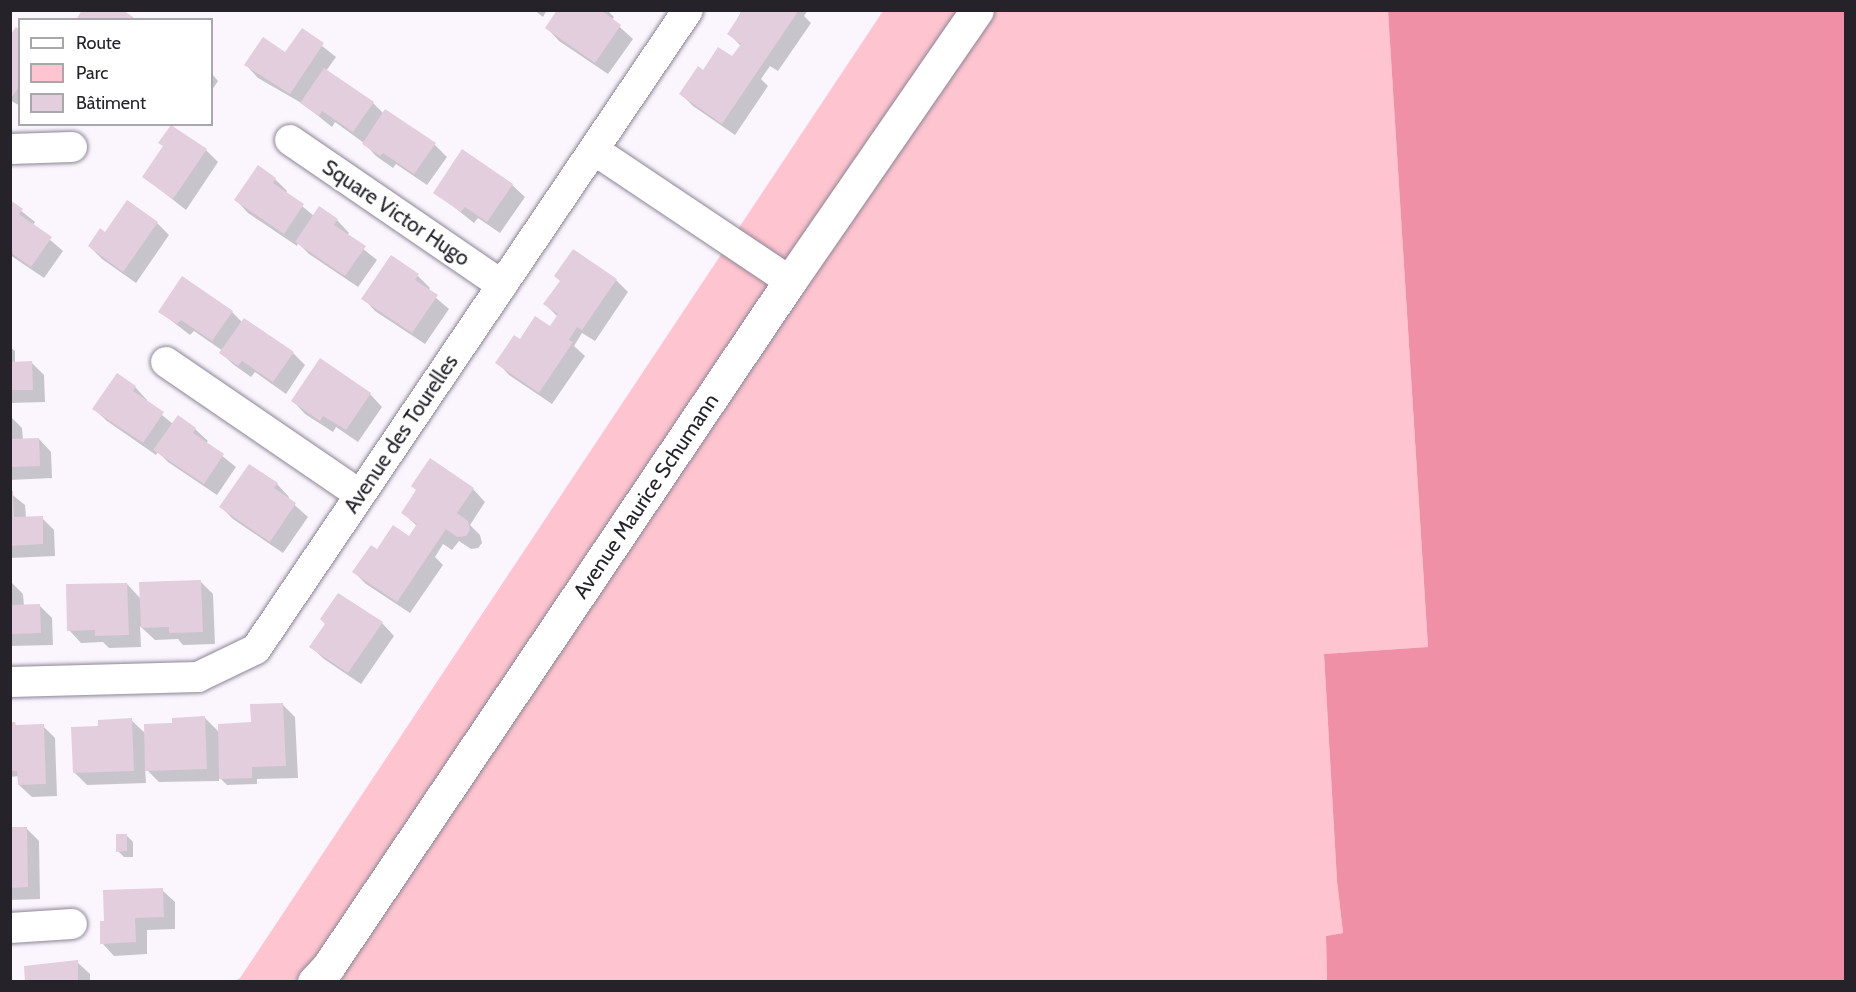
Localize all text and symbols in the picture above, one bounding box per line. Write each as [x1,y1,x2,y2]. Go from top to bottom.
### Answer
legend [18,18,213,126]
text: Route [76,32,121,54]
text: Parc [76,62,108,84]
text: Bâtiment [76,92,146,114]
street label: Square Victor Hugo [318,154,474,272]
street label: Avenue des Tourelles [339,350,463,518]
street label: Avenue Maurice Schumann [568,389,724,603]

